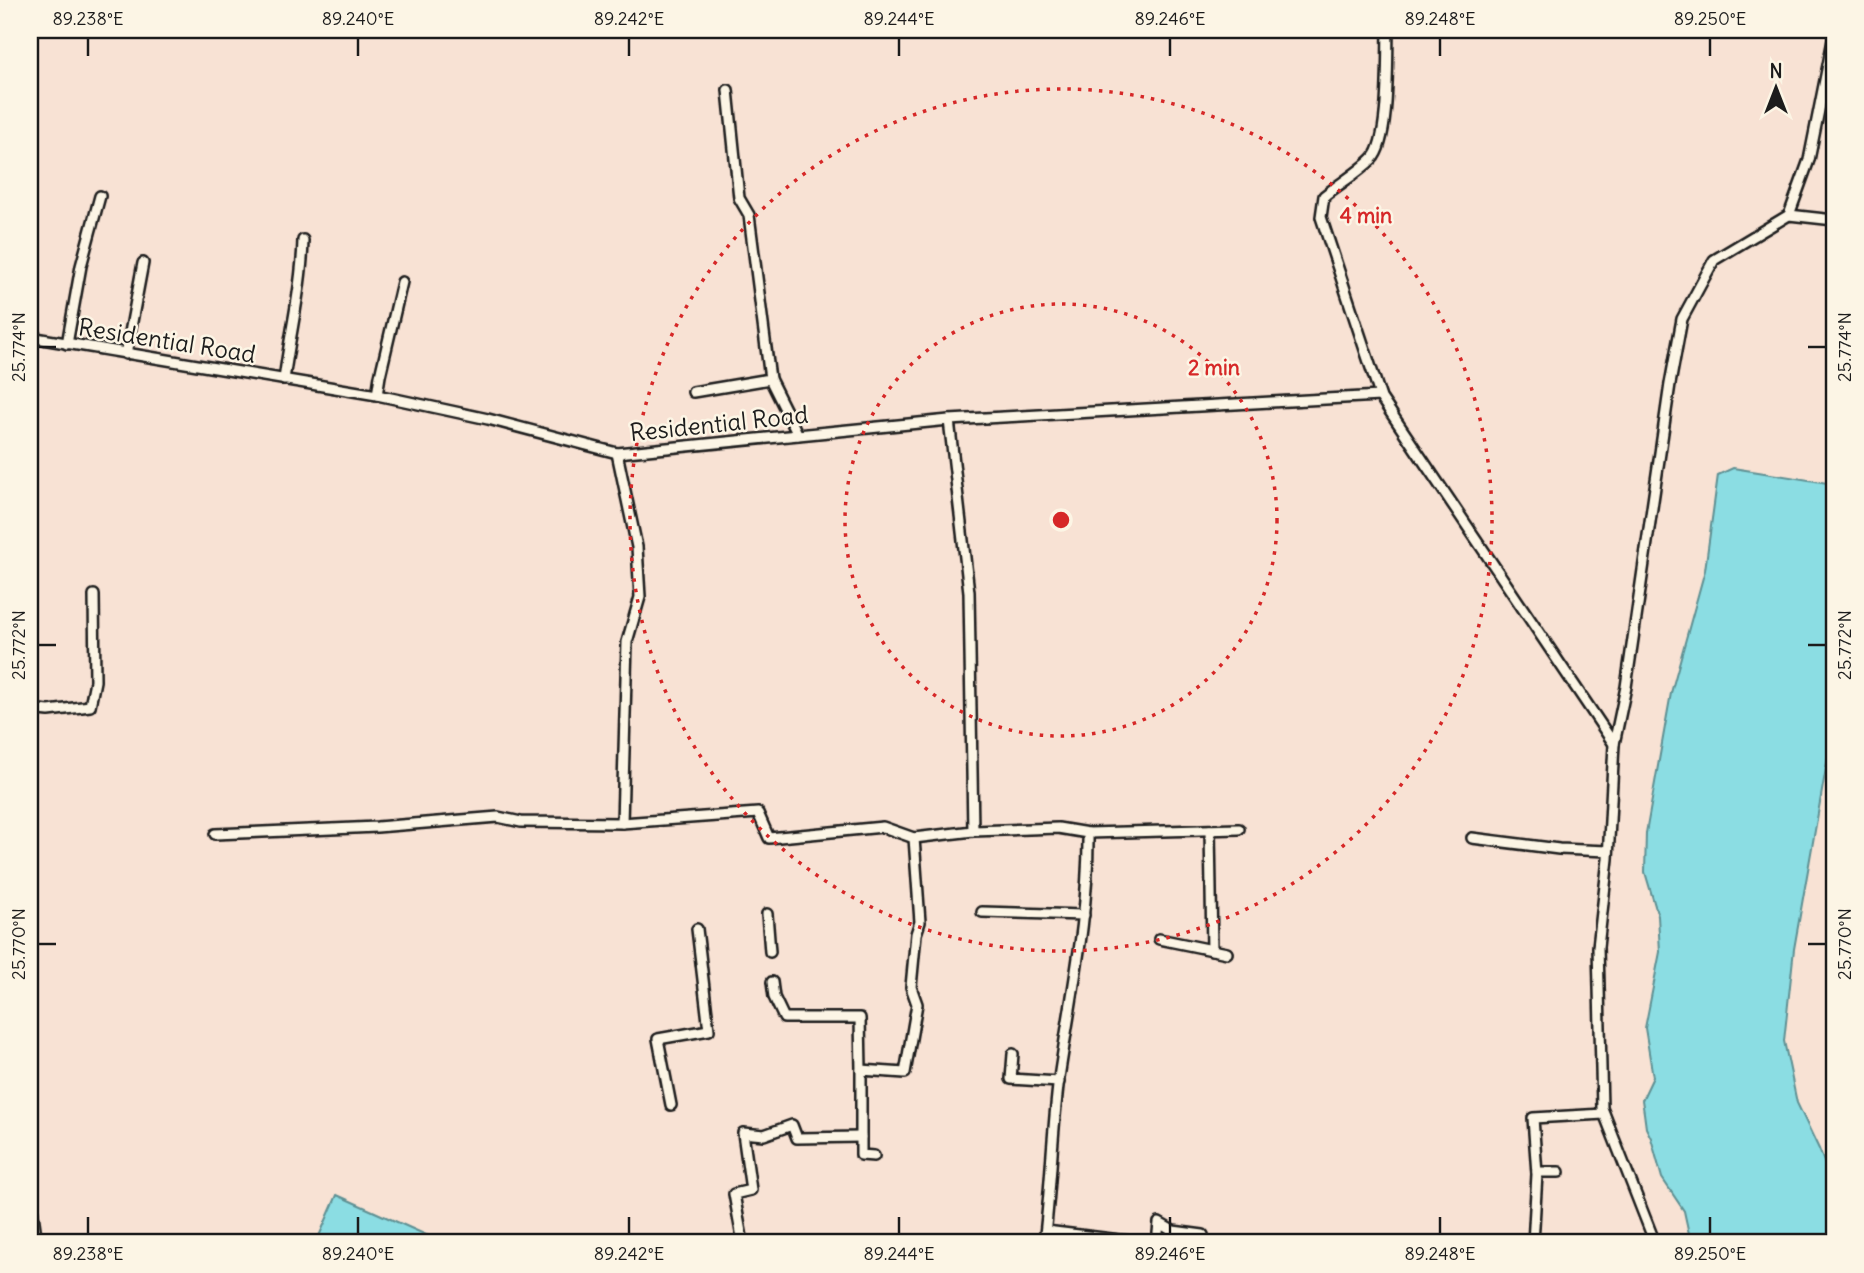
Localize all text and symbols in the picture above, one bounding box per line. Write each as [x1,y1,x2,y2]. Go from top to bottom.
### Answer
text: 89.238°E [52,7,124,30]
text: 89.240°E [322,7,394,30]
text: 89.242°E [594,7,664,30]
text: 89.244°E [863,7,935,30]
text: 89.246°E [1134,7,1206,30]
text: 89.248°E [1404,7,1476,30]
text: 89.250°E [1674,7,1746,30]
north arrow [1742,52,1812,122]
text: N [1769,59,1783,83]
text: 4 min [1340,202,1392,229]
street label: Residential Road [76,311,258,369]
text: 25.774°N [7,312,30,382]
text: 25.774°N [1833,312,1856,382]
text: 2 min [1188,354,1240,381]
street label: Residential Road [628,399,810,447]
centre of rings [1049,508,1073,532]
text: 25.772°N [7,610,30,680]
text: 25.772°N [1833,610,1856,680]
text: 25.770°N [7,908,30,980]
text: 25.770°N [1833,908,1856,980]
text: 89.238°E [52,1242,124,1265]
text: 89.240°E [322,1242,394,1265]
text: 89.242°E [594,1242,664,1265]
text: 89.244°E [863,1242,935,1265]
text: 89.246°E [1134,1242,1206,1265]
text: 89.248°E [1404,1242,1476,1265]
text: 89.250°E [1674,1242,1746,1265]

